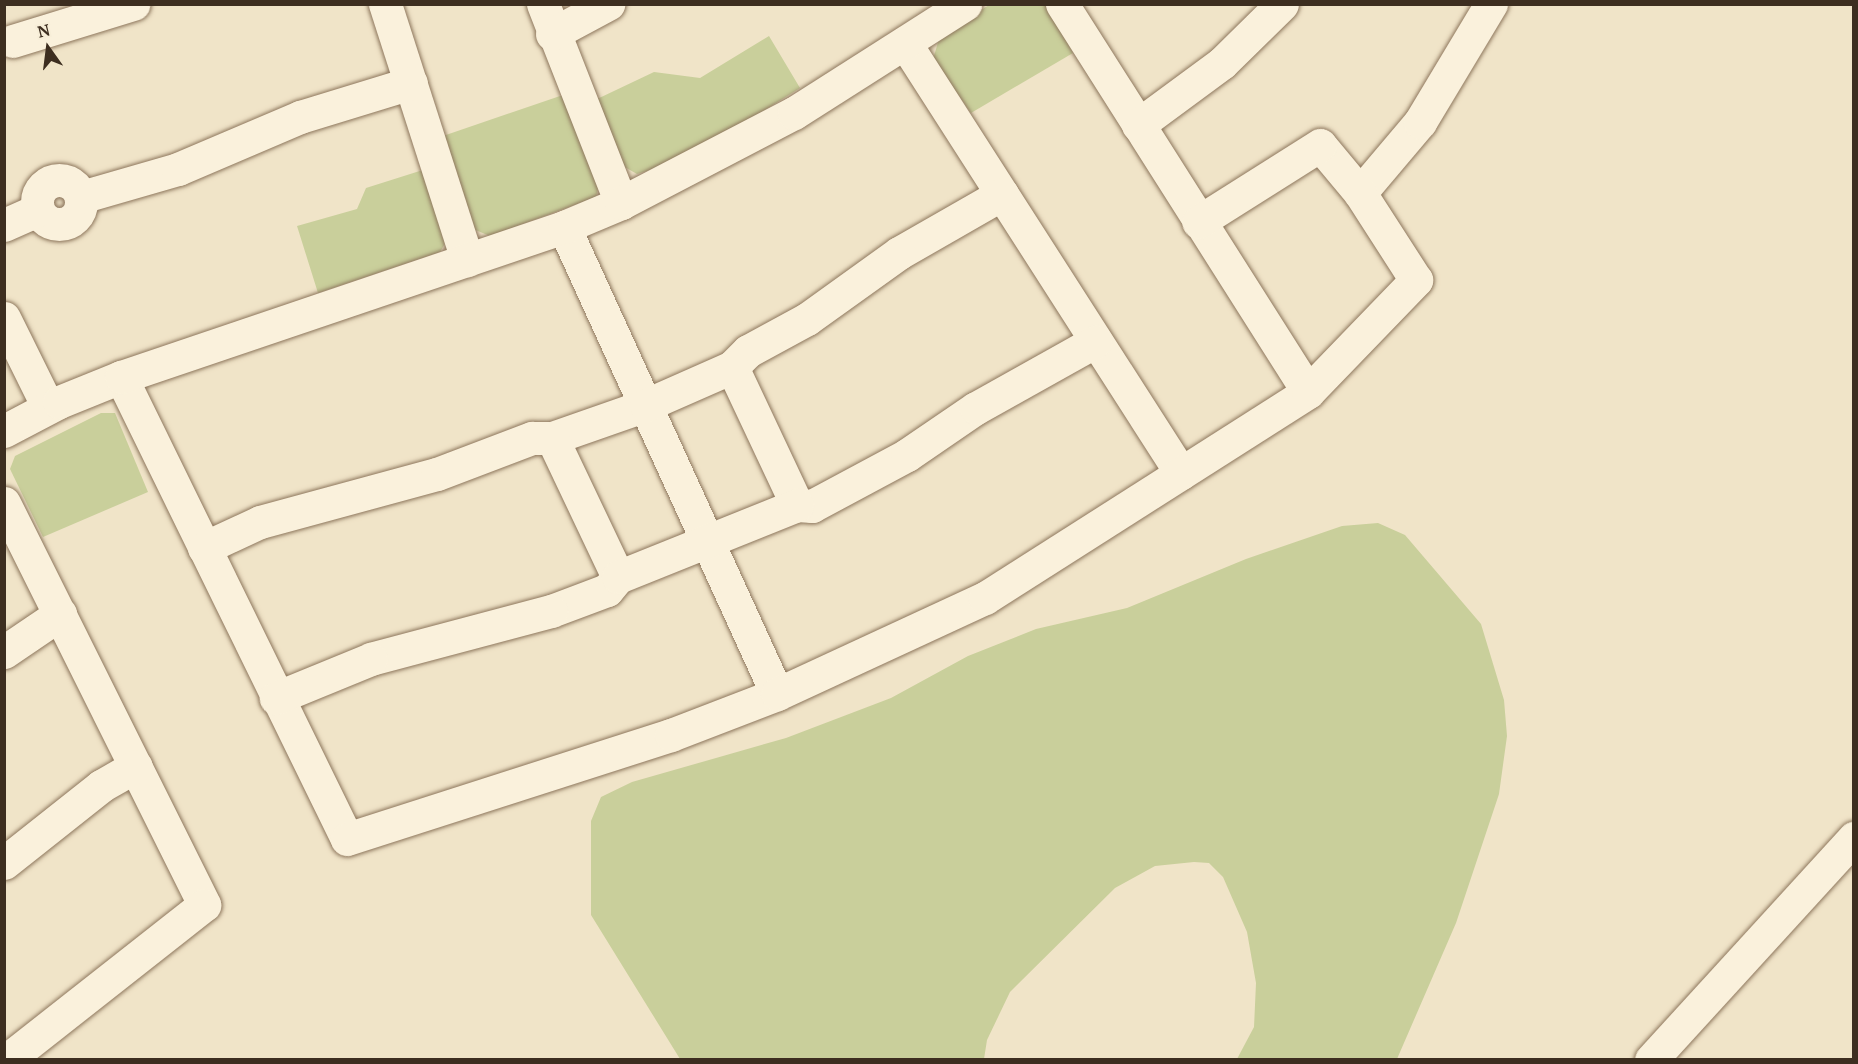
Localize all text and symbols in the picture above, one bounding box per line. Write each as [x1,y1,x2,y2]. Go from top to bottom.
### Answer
north arrow [18,18,78,78]
text: N [35,18,52,43]

